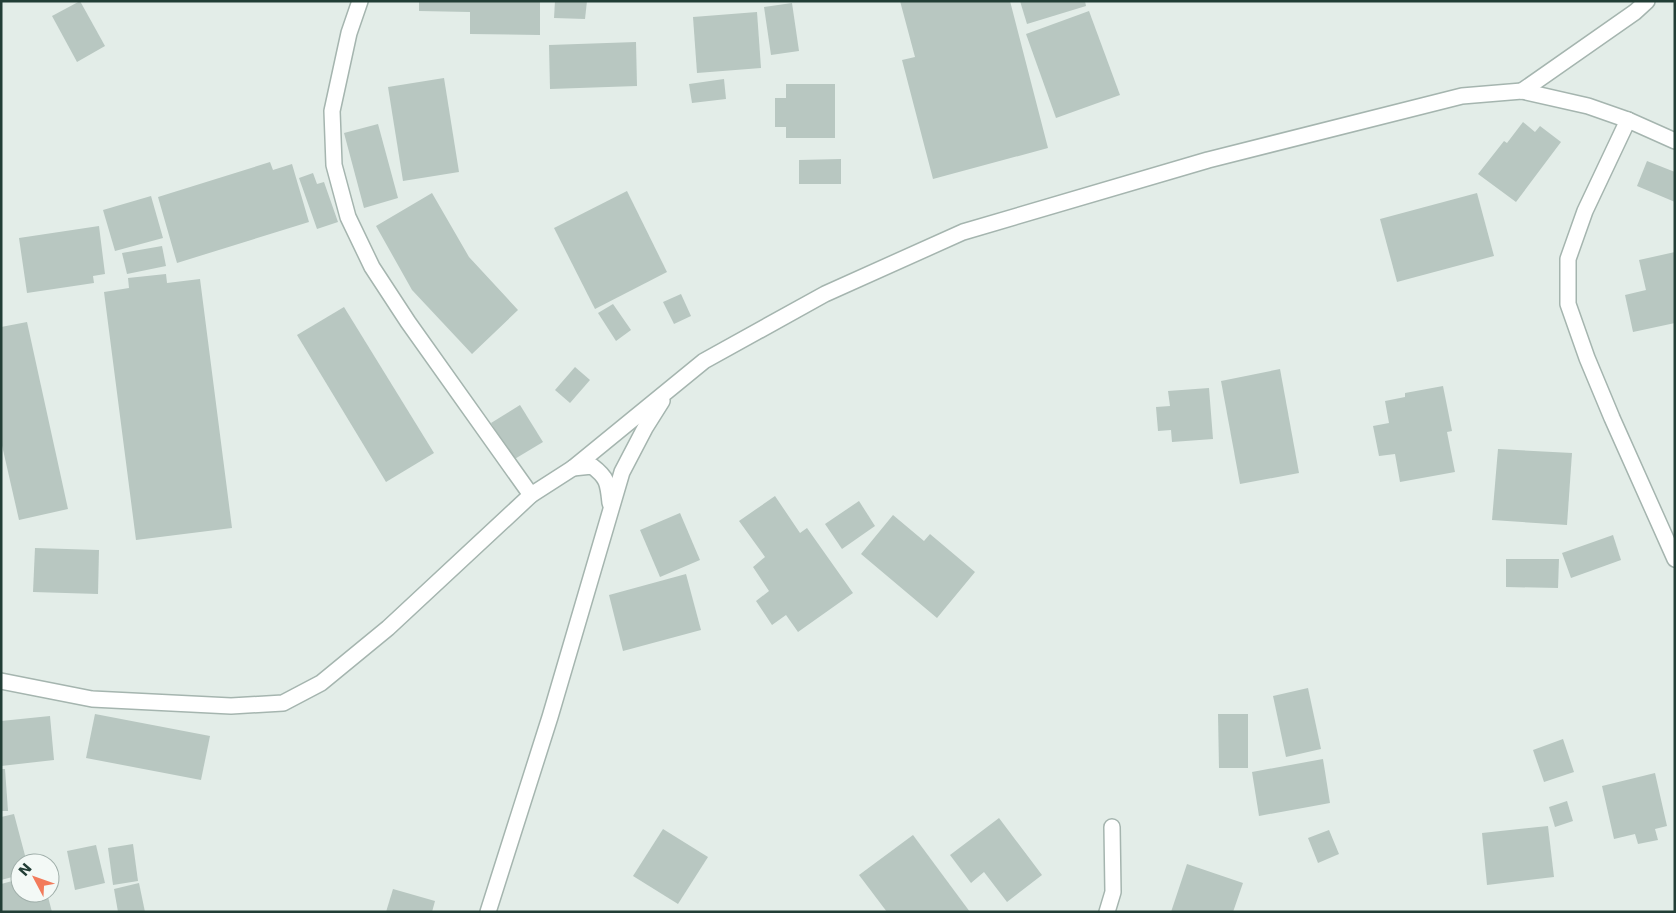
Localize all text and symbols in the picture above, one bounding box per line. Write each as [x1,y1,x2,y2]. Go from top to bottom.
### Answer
north arrow [10,853,60,903]
text: N [15,860,35,879]

